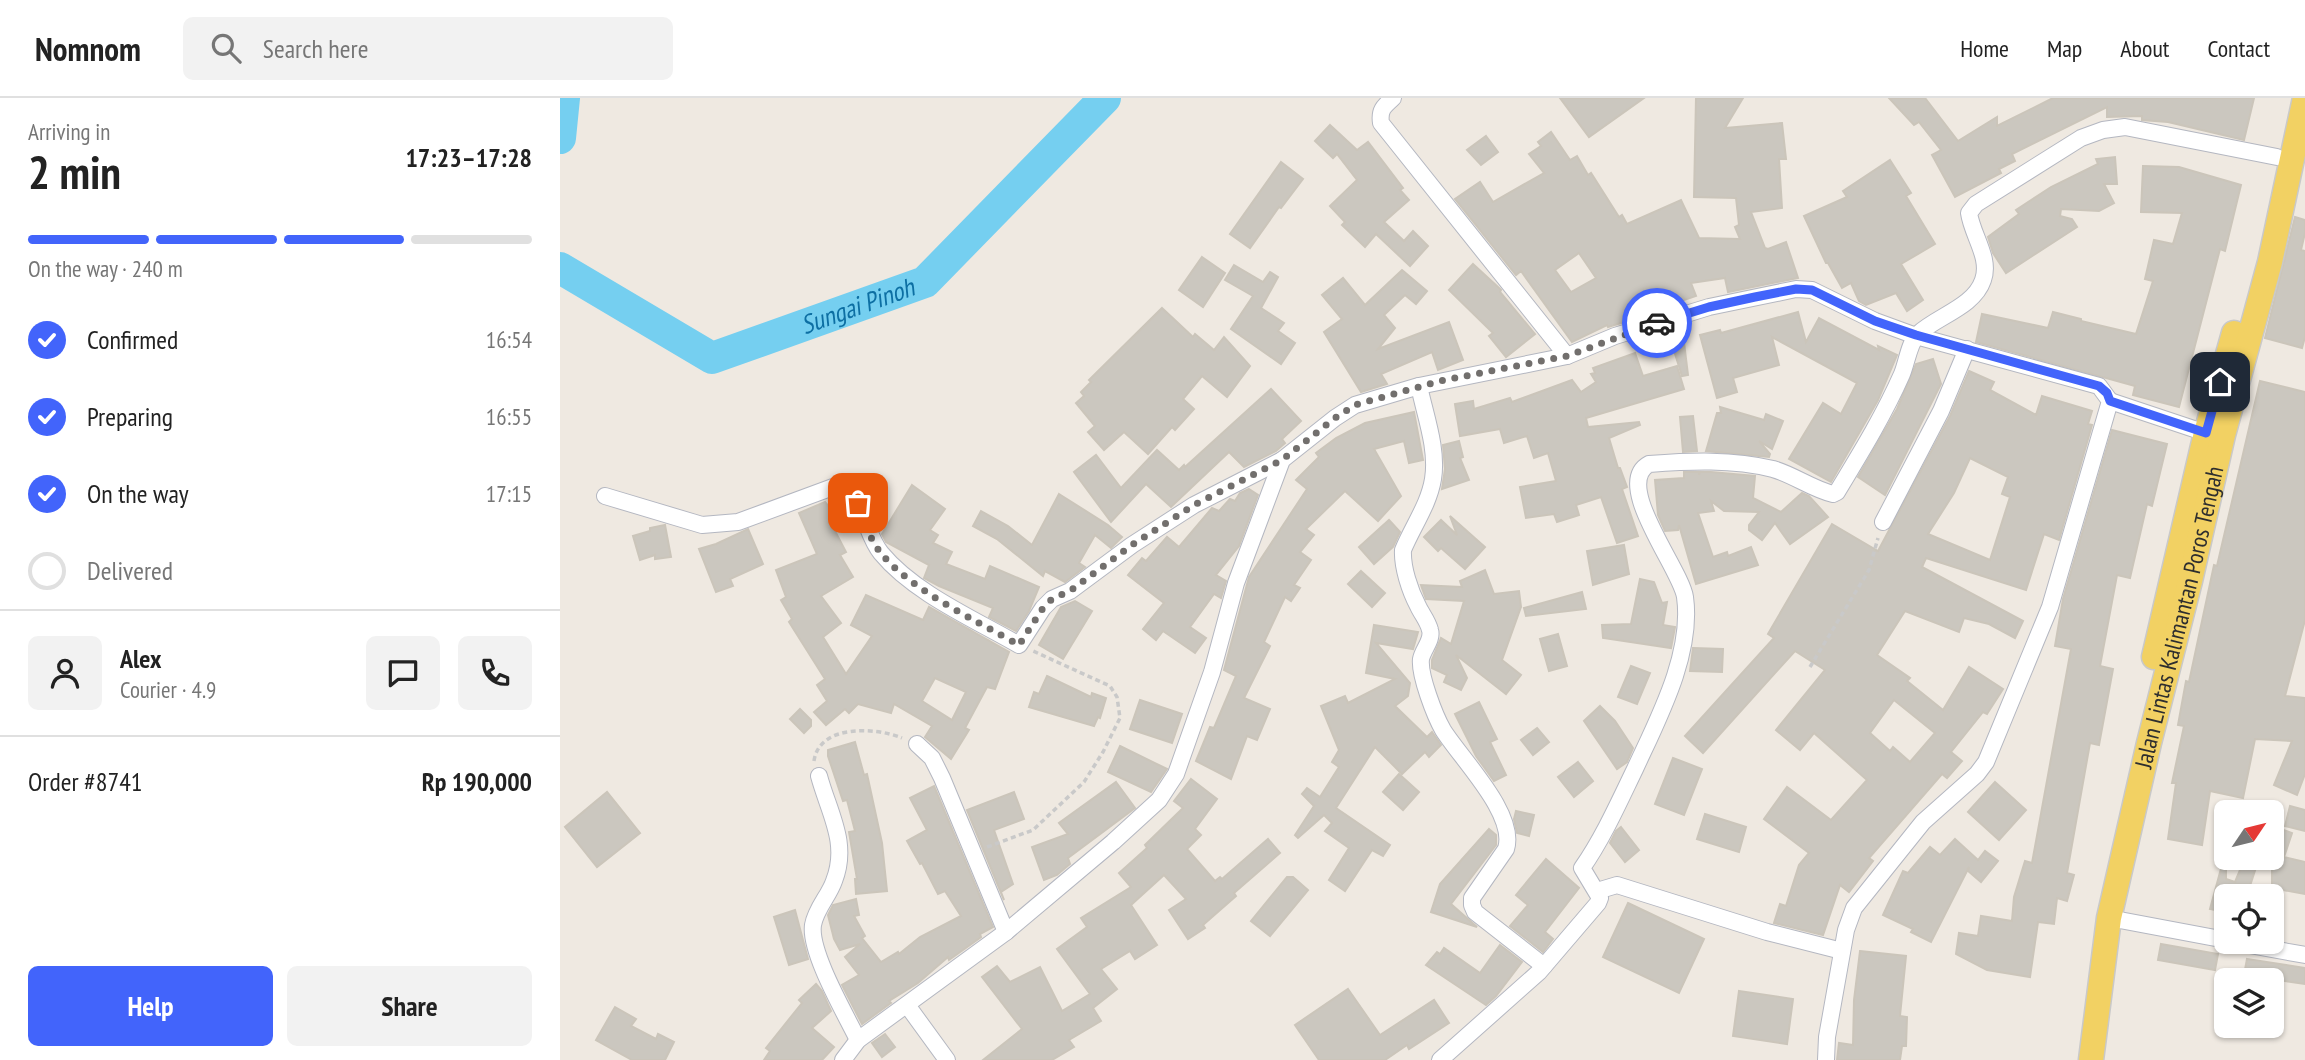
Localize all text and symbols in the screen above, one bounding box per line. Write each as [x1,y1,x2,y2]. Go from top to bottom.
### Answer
search box [183,17,673,80]
text: Nomnom [35,27,141,70]
icon: search [207,29,245,67]
text: Search here [263,32,368,65]
text: Home [1960,33,2009,64]
text: Map [2047,33,2082,64]
text: About [2120,33,2169,64]
text: Contact [2207,33,2270,64]
text: Arriving in [28,117,110,146]
text: 17:23–17:28 [405,141,532,174]
text: 2 min [28,142,121,202]
text: On the way · 240 m [28,254,183,283]
water label: Sungai Pinoh [796,270,920,341]
courier [1622,288,1692,358]
icon: car [1638,304,1676,342]
icon: check [28,321,66,359]
text: Confirmed [87,323,178,356]
text: 16:54 [486,325,532,354]
pin [2190,352,2250,412]
icon: home [2201,363,2239,401]
icon: check [28,398,66,436]
text: Preparing [87,400,173,433]
text: 16:55 [486,402,532,431]
street label: Jalan Lintas Kalimantan Poros Tengah [2127,463,2230,772]
pin [828,473,888,533]
icon: check [28,475,66,513]
text: On the way [87,477,189,510]
text: 17:15 [486,479,532,508]
icon: bag [839,484,877,522]
text: Delivered [87,554,173,587]
button: person [28,636,102,710]
button: chat [366,636,440,710]
button: phone [458,636,532,710]
text: Alex [120,642,161,675]
text: Courier · 4.9 [120,675,216,704]
text: Order #8741 [28,765,143,798]
text: Rp 190,000 [422,765,532,798]
north arrow [2214,800,2284,870]
map controls [2214,800,2284,1038]
button: locate [2214,884,2284,954]
button: Help [28,966,273,1046]
button: Share [287,966,532,1046]
button: layers [2214,968,2284,1038]

